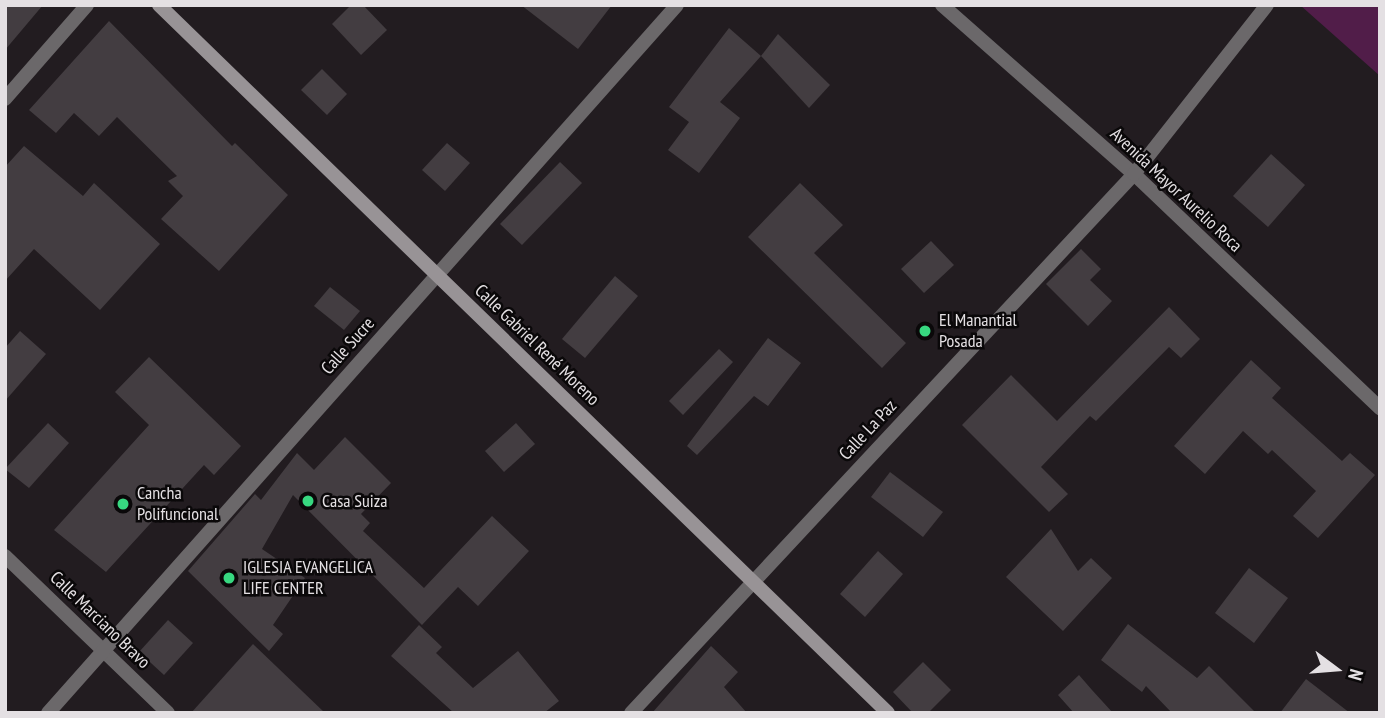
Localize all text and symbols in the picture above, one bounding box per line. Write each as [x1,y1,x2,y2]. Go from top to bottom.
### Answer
street label: Avenida Mayor Aurelio Roca [1105,123,1247,257]
street label: Calle Gabriel René Moreno [470,280,604,410]
place label: El Manantial Posada [939,310,1017,352]
street label: Calle Sucre [317,313,379,379]
marker: El Manantial Posada [917,323,933,339]
street label: Calle La Paz [835,395,901,465]
place label: Cancha Polifuncional [137,483,218,526]
place label: Casa Suiza [322,490,387,512]
marker: Casa Suiza [300,493,316,509]
marker: Cancha Polifuncional [115,496,131,512]
place label: IGLESIA EVANGELICA LIFE CENTER [243,557,374,600]
street label: Calle Marciano Bravo [45,567,155,673]
marker: IGLESIA EVANGELICA LIFE CENTER [221,570,237,586]
north arrow [1301,634,1371,704]
text: N [1343,667,1369,683]

